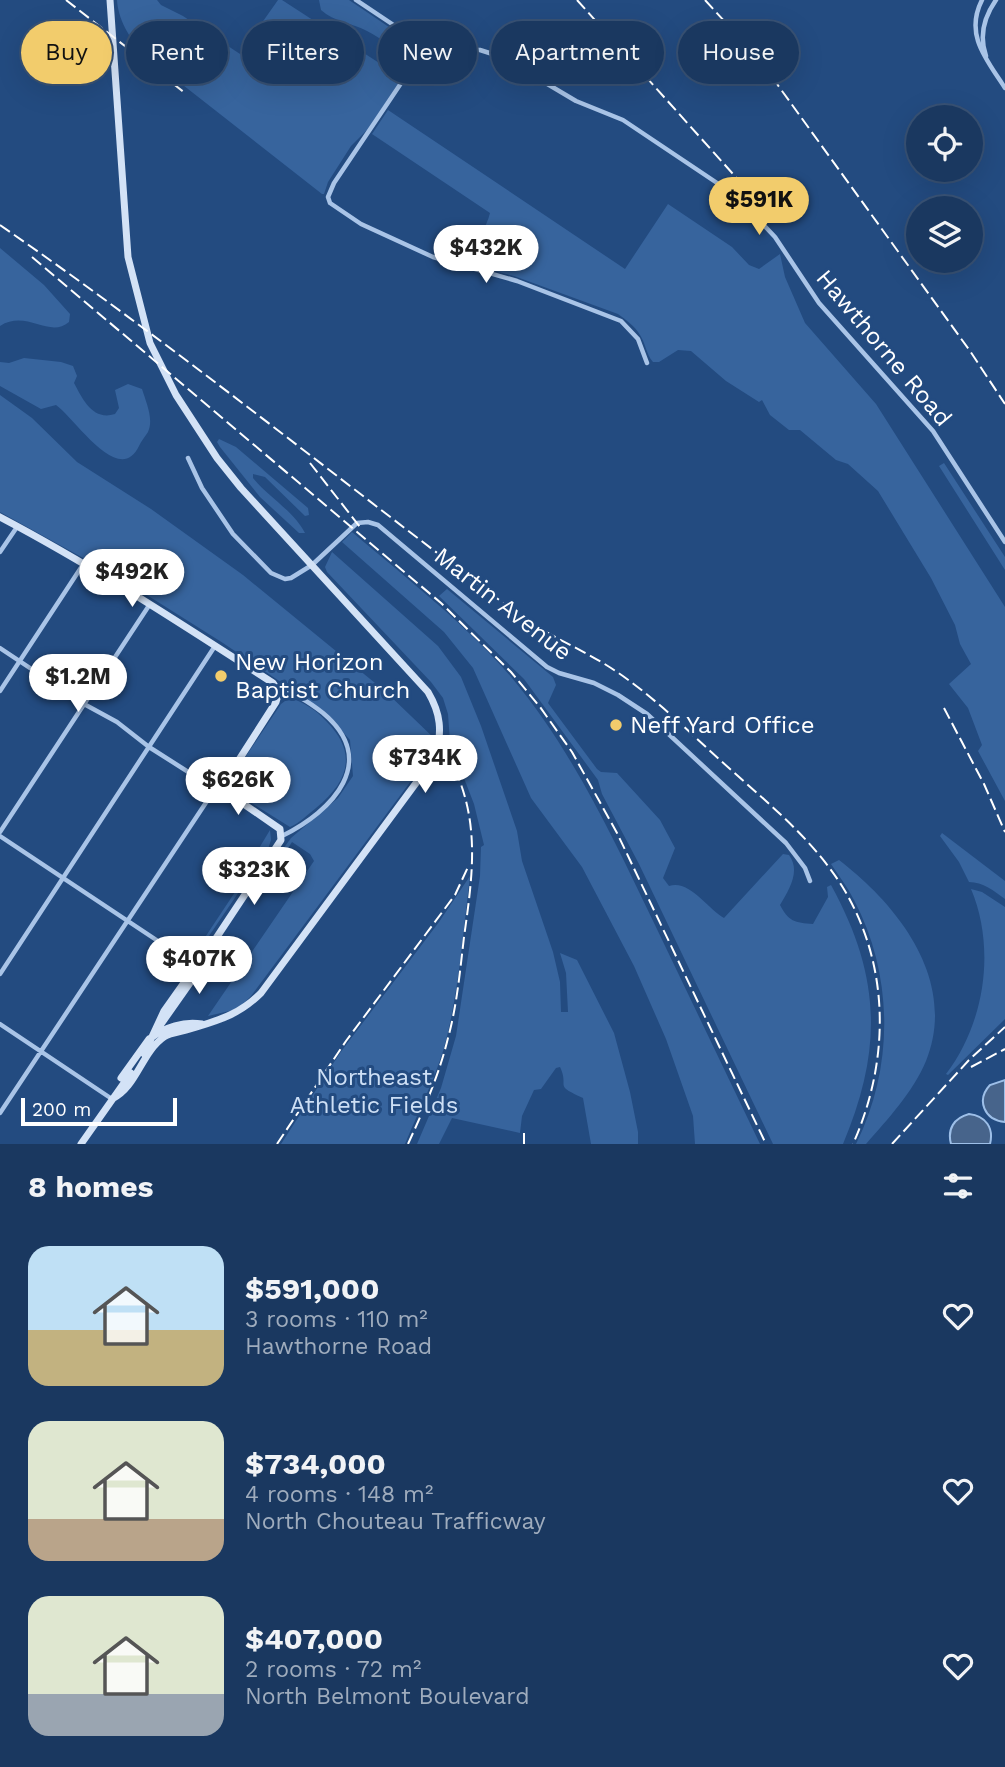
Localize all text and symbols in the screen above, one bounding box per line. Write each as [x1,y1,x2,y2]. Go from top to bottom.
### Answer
chip: Buy [21,21,112,84]
chip: Rent [126,21,228,84]
chip: Filters [242,21,364,84]
chip: New [378,21,477,84]
chip: Apartment [491,21,664,84]
chip: House [678,21,799,84]
map controls [906,105,983,273]
button: locate [906,105,983,182]
pin: $591K [710,177,808,237]
text: $591K [725,186,793,213]
button: layers [906,196,983,273]
pin: $432K [437,226,535,285]
text: $432K [450,234,522,261]
street label: Hawthorne Road [810,264,958,432]
street label: Martin Avenue [429,542,577,666]
pin: $492K [83,550,181,609]
text: $492K [95,558,169,585]
place label: New Horizon Baptist Church [235,648,410,704]
pin: $1.2M [29,654,127,714]
text: $1.2M [45,663,111,690]
marker: New Horizon Baptist Church [213,668,229,684]
place label: Neff Yard Office [630,711,815,739]
marker: Neff Yard Office [608,717,624,733]
pin: $734K [376,736,474,795]
text: $734K [388,744,462,771]
pin: $626K [189,758,287,817]
text: $626K [202,766,274,793]
pin: $323K [205,848,303,907]
text: $323K [218,856,290,883]
pin: $407K [150,936,248,996]
text: $407K [162,945,236,972]
park label: Northeast Athletic Fields [290,1063,458,1119]
scale bar [21,1095,177,1127]
text: 200 m [32,1098,91,1121]
icon: filters [939,1167,977,1205]
text: 8 homes [28,1169,154,1204]
text: $591,000 [245,1271,380,1306]
icon: home [84,1274,168,1358]
icon: heart [939,1297,977,1335]
text: 3 rooms · 110 m² [245,1306,428,1333]
text: Hawthorne Road [245,1333,432,1360]
text: $734,000 [245,1446,386,1481]
icon: home [84,1449,168,1533]
icon: heart [939,1472,977,1510]
text: 4 rooms · 148 m² [245,1481,433,1508]
text: North Chouteau Trafficway [245,1508,546,1535]
text: $407,000 [245,1621,383,1656]
icon: home [84,1624,168,1708]
icon: heart [939,1647,977,1685]
text: 2 rooms · 72 m² [245,1656,421,1683]
text: North Belmont Boulevard [245,1683,530,1710]

